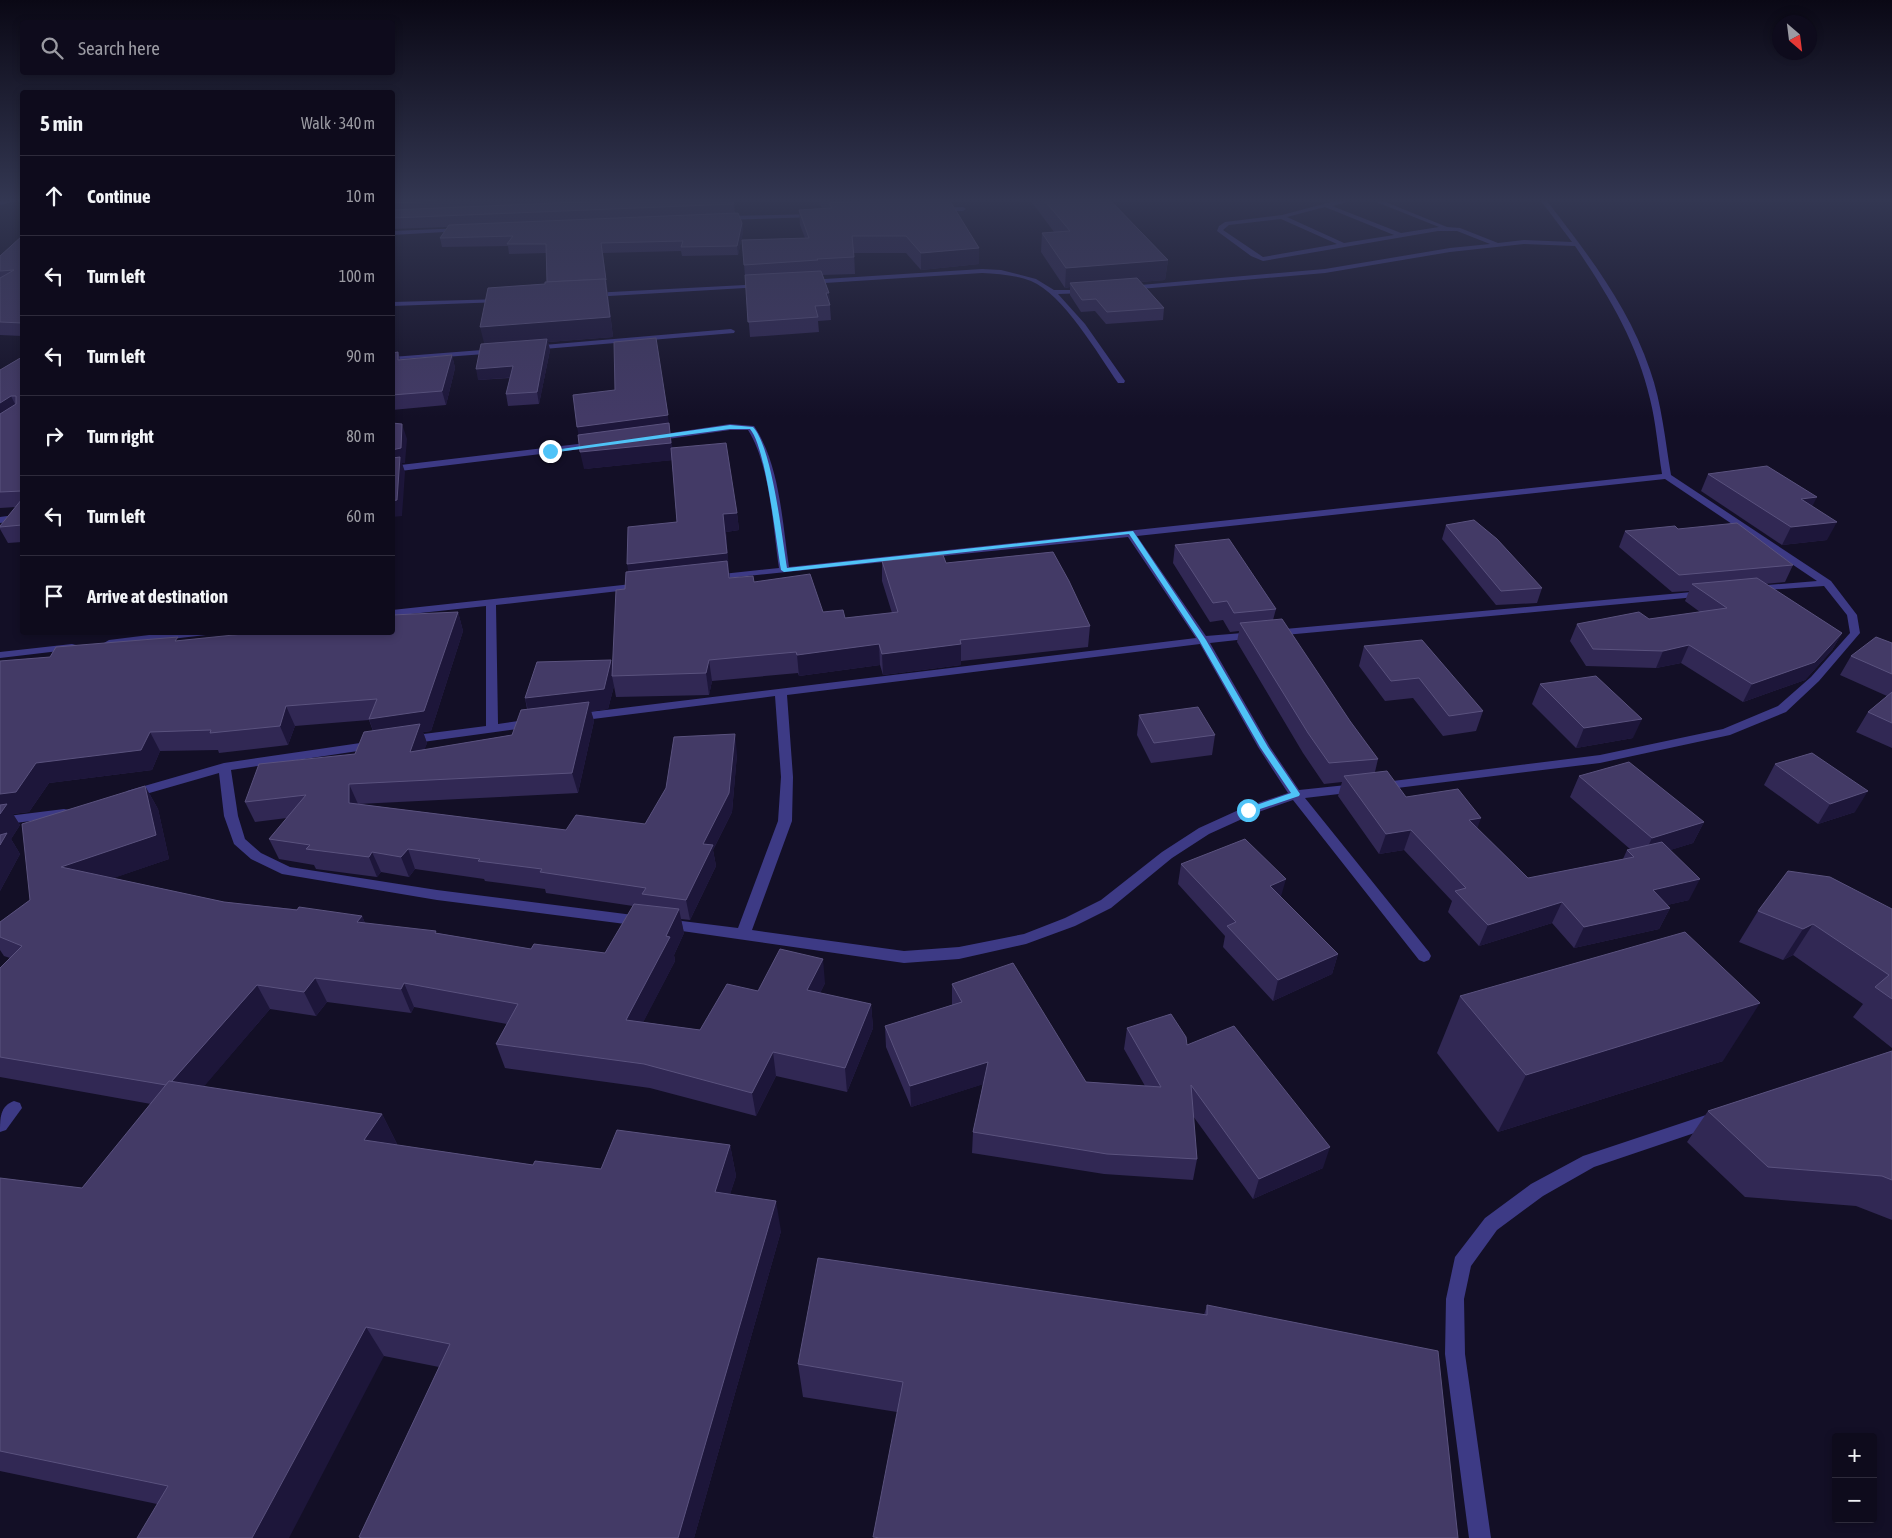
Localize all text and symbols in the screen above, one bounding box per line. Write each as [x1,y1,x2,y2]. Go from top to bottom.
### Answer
north arrow [1772,15,1817,60]
search box [20,20,395,75]
icon: search [38,34,66,62]
text: Search here [78,37,160,59]
text: 5 min [40,111,83,135]
text: Walk · 340 m [301,114,375,132]
icon: ahead [40,182,68,210]
text: Continue [87,185,151,207]
text: 10 m [346,187,375,205]
icon: left [40,262,68,290]
text: Turn left [87,265,145,287]
text: 100 m [339,267,375,285]
icon: left [40,342,68,370]
text: Turn left [87,345,145,367]
text: 90 m [346,347,375,365]
icon: right [40,422,68,450]
text: Turn right [87,425,154,447]
text: 80 m [346,427,375,445]
route end [539,440,562,463]
icon: left [40,502,68,530]
text: Turn left [87,505,145,527]
text: 60 m [346,507,375,525]
icon: arrive [40,582,68,610]
text: Arrive at destination [87,585,228,607]
route start [1237,799,1260,822]
map controls [1832,1433,1877,1523]
button: + [1832,1433,1877,1478]
button: − [1832,1478,1877,1523]

